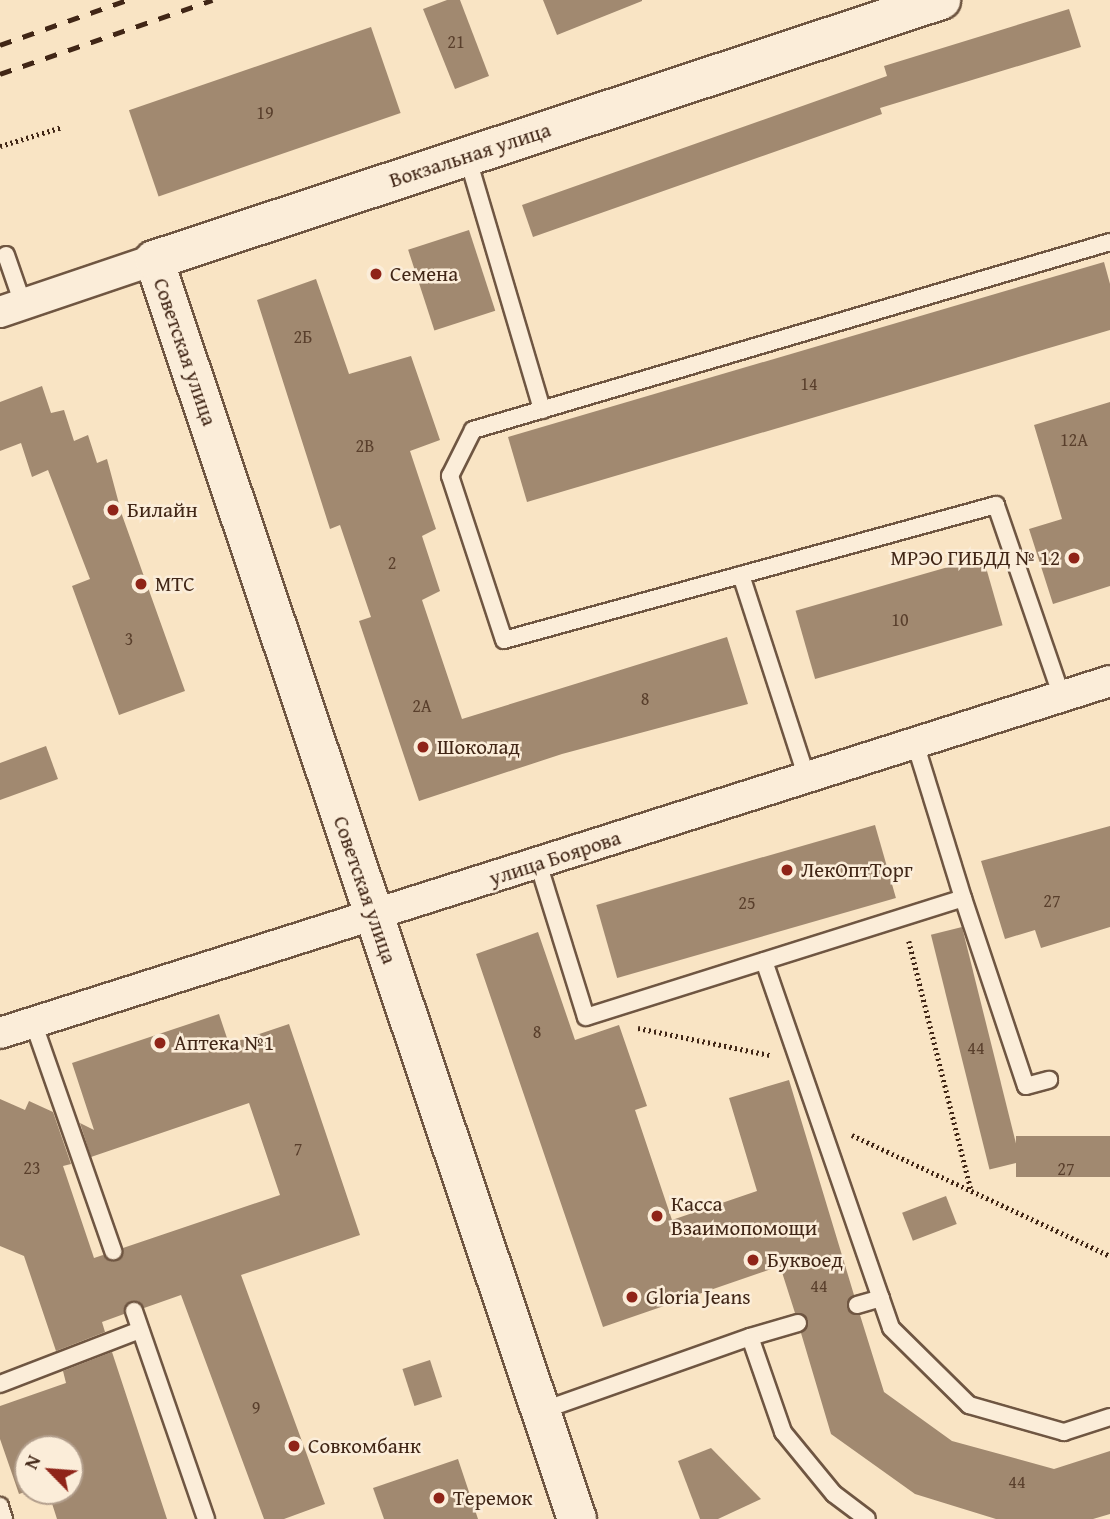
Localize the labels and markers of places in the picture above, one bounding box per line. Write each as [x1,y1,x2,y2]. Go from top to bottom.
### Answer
place label: Семена [390,261,458,287]
marker: Семена [368,266,384,282]
place label: Билайн [127,497,198,523]
marker: Билайн [105,502,121,518]
place label: МРЭО ГИБДД № 12 [890,545,1060,571]
marker: МРЭО ГИБДД № 12 [1066,550,1082,566]
place label: МТС [155,571,195,597]
marker: МТС [133,576,149,592]
place label: Шоколад [437,734,520,760]
marker: Шоколад [415,739,431,755]
place label: ЛекОптТорг [801,857,913,883]
marker: ЛекОптТорг [779,862,795,878]
place label: Аптека №1 [174,1030,274,1056]
marker: Аптека №1 [152,1035,168,1051]
place label: Касса Взаимопомощи [671,1191,817,1241]
marker: Касса Взаимопомощи [649,1208,665,1224]
place label: Буквоед [767,1247,843,1273]
marker: Буквоед [745,1252,761,1268]
place label: Gloria Jeans [646,1284,751,1310]
marker: Gloria Jeans [624,1289,640,1305]
place label: Совкомбанк [308,1433,421,1459]
marker: Совкомбанк [286,1438,302,1454]
place label: Теремок [453,1485,533,1511]
marker: Теремок [431,1490,447,1506]

